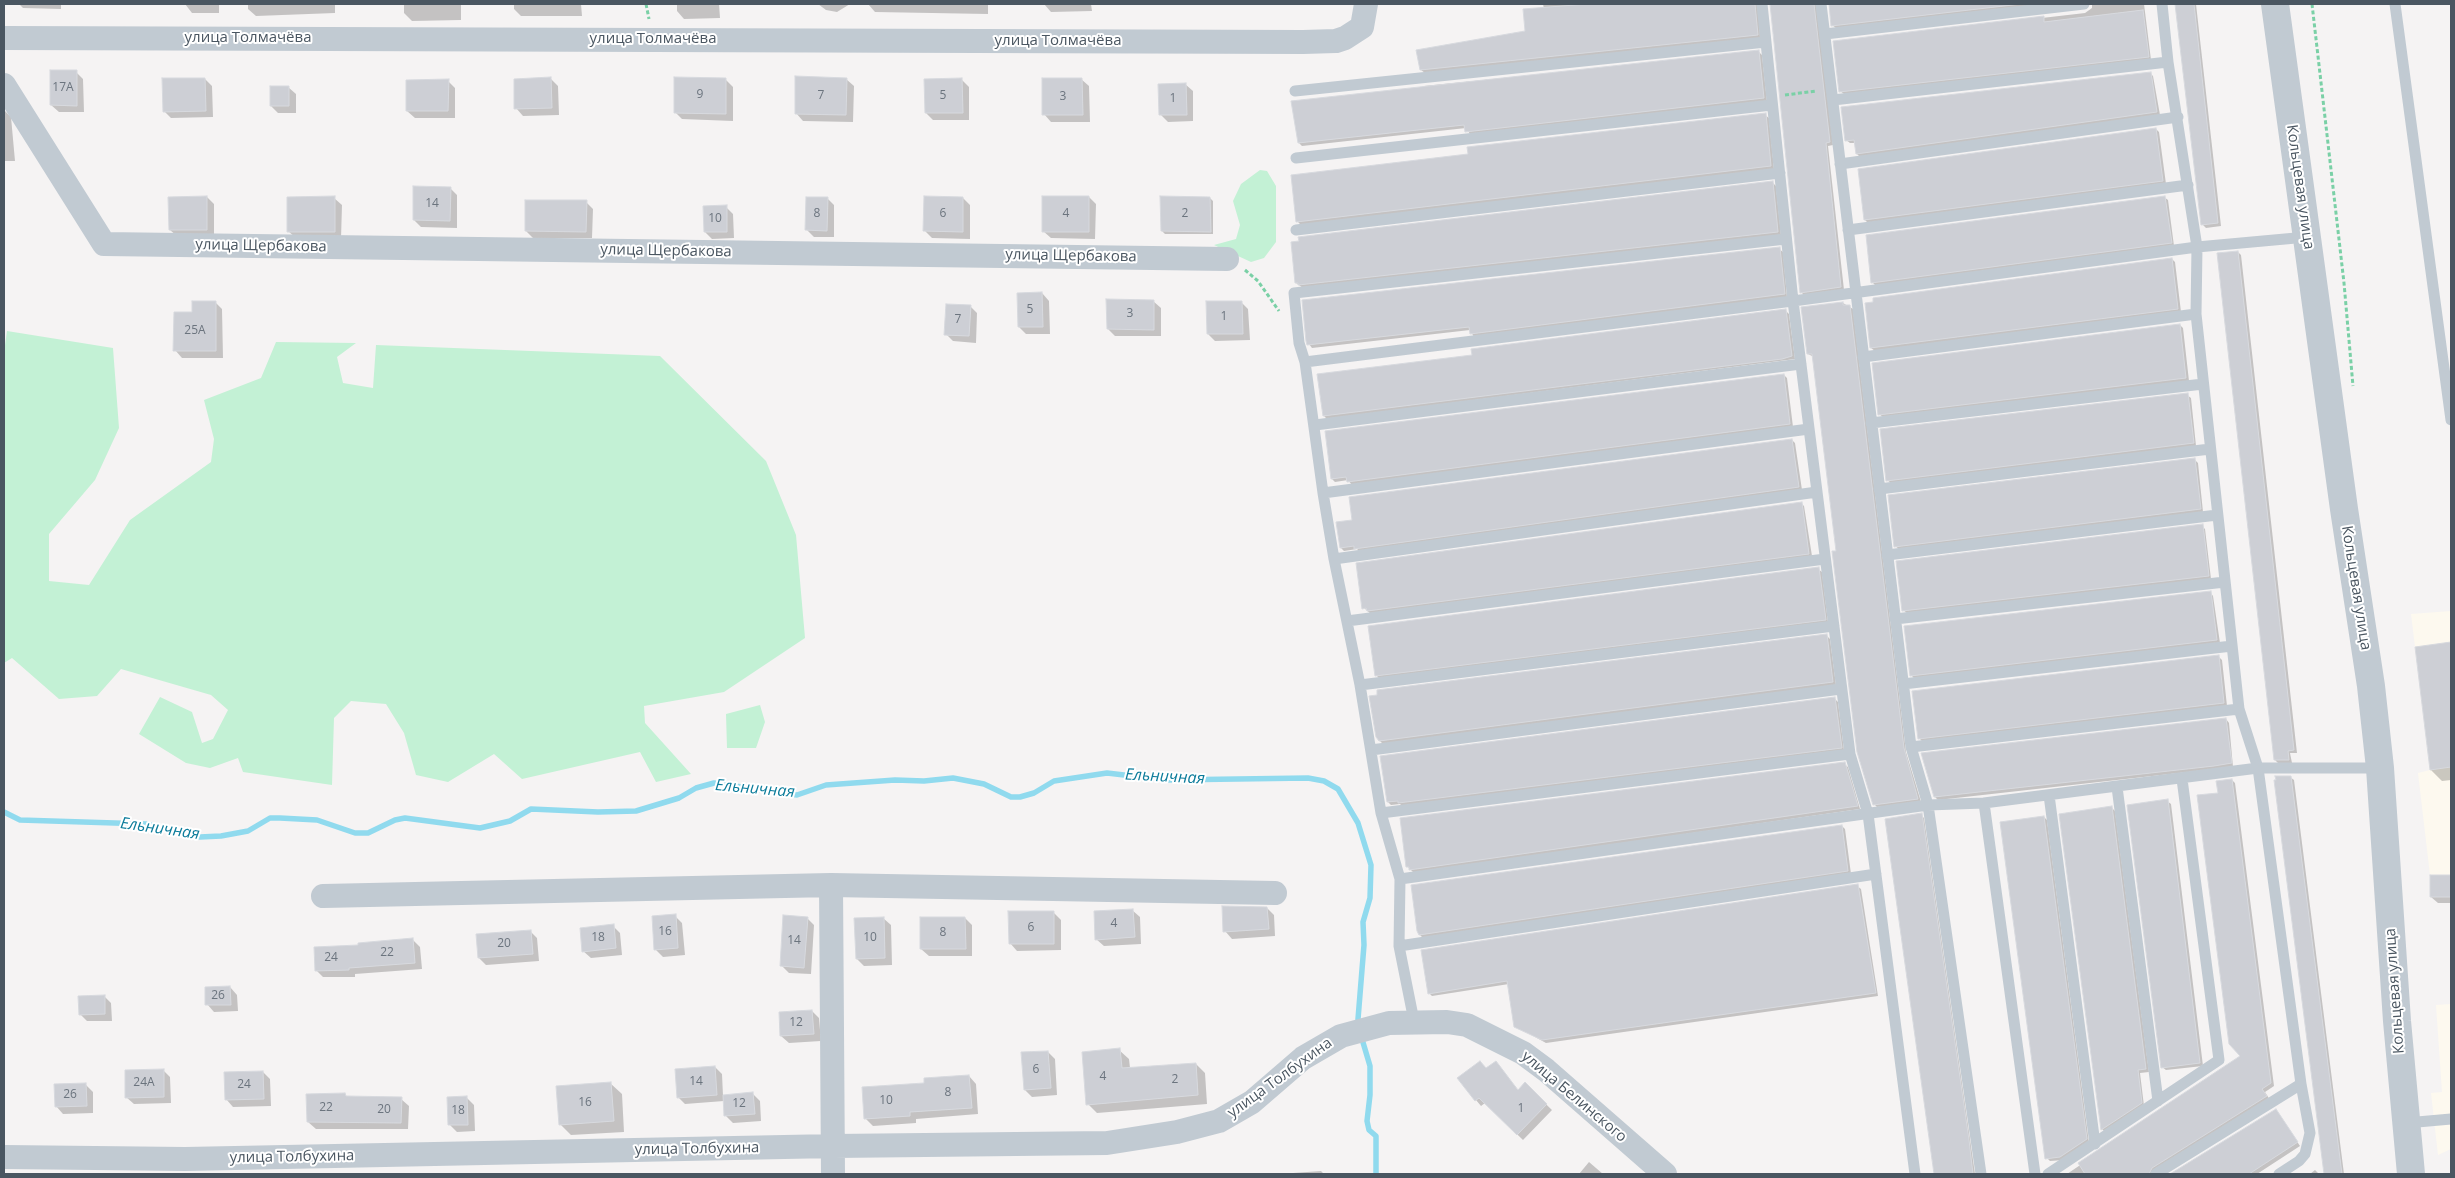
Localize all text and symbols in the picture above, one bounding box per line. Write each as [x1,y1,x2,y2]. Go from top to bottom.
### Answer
street label: улица Толмачёва [185,29,311,47]
street label: улица Толмачёва [590,30,716,48]
street label: улица Толмачёва [995,32,1121,50]
house number: 17А [52,81,74,95]
house number: 9 [697,88,703,102]
house number: 7 [818,89,824,103]
house number: 5 [940,89,946,103]
house number: 3 [1060,90,1066,104]
house number: 1 [1170,92,1176,106]
street label: Кольцевая улица [2282,123,2318,251]
house number: 14 [425,197,439,211]
house number: 8 [814,207,820,221]
house number: 6 [940,207,946,221]
house number: 4 [1063,207,1069,221]
house number: 2 [1182,207,1188,221]
house number: 10 [708,212,722,226]
street label: улица Щербакова [195,236,327,256]
street label: улица Щербакова [600,241,732,261]
street label: улица Щербакова [1005,246,1137,266]
house number: 5 [1027,303,1033,317]
house number: 3 [1127,307,1133,321]
house number: 1 [1221,310,1227,324]
house number: 7 [955,313,961,327]
house number: 25А [184,324,206,338]
street label: Кольцевая улица [2337,524,2375,652]
water label: Ельничная [1125,765,1205,789]
water label: Ельничная [714,776,796,802]
water label: Ельничная [119,814,201,844]
house number: 4 [1111,917,1117,931]
house number: 6 [1028,921,1034,935]
house number: 16 [658,925,672,939]
house number: 8 [940,926,946,940]
street label: Кольцевая улица [2382,928,2408,1054]
house number: 18 [591,931,605,945]
house number: 10 [863,931,877,945]
house number: 14 [787,934,801,948]
house number: 20 [497,937,511,951]
house number: 22 [380,946,394,960]
house number: 24 [324,951,338,965]
house number: 26 [211,989,225,1003]
house number: 12 [789,1016,803,1030]
street label: улица Толбухина [1224,1034,1336,1122]
street label: улица Белинского [1518,1048,1630,1146]
house number: 6 [1033,1063,1039,1077]
house number: 4 [1100,1070,1106,1084]
house number: 2 [1172,1073,1178,1087]
house number: 14 [689,1075,703,1089]
house number: 24А [133,1076,155,1090]
house number: 24 [237,1078,251,1092]
house number: 8 [945,1086,951,1100]
house number: 26 [63,1088,77,1102]
house number: 10 [879,1094,893,1108]
house number: 16 [578,1096,592,1110]
house number: 12 [732,1097,746,1111]
house number: 22 [319,1101,333,1115]
house number: 1 [1518,1102,1524,1116]
house number: 20 [377,1103,391,1117]
house number: 18 [451,1104,465,1118]
street label: улица Толбухина [634,1139,760,1159]
street label: улица Толбухина [229,1147,355,1167]

